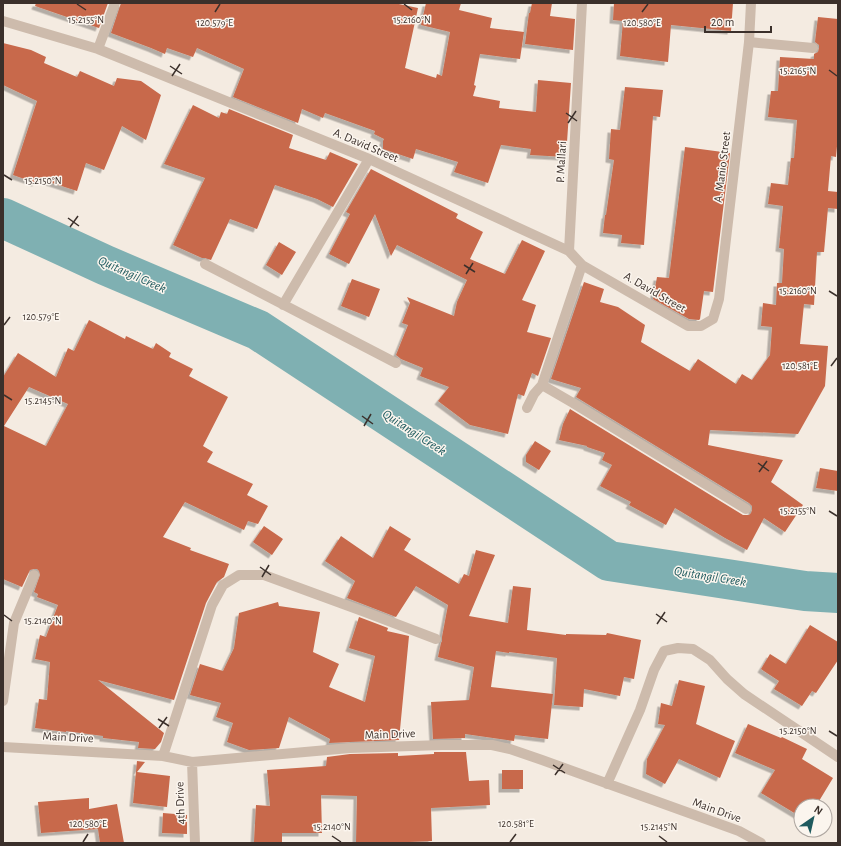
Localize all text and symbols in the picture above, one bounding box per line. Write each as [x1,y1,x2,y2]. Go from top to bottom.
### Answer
scale bar [705,8,771,34]
text: 15.2155°N [68,15,104,25]
text: 15.2160°N [393,15,431,25]
text: 20 m [711,16,734,28]
text: 120.579°E [197,18,233,28]
text: 120.580°E [623,18,661,28]
text: 15.2165°N [780,66,816,76]
street label: A. David Street [332,126,400,164]
street label: A. Manio Street [712,131,732,203]
street label: P. Mallari [554,141,568,183]
text: 15.2150°N [24,176,62,186]
water label: Quitangil Creek [96,254,168,296]
street label: A. David Street [622,269,688,315]
text: 15.2160°N [779,286,817,296]
text: 120.579°E [23,312,59,322]
text: 120.581°E [782,361,818,371]
text: 15.2145°N [25,396,61,406]
water label: Quitangil Creek [380,408,448,458]
text: 15.2155°N [780,506,816,516]
water label: Quitangil Creek [673,565,747,589]
text: 15.2140°N [24,616,62,626]
text: 15.2150°N [779,726,817,736]
street label: Main Drive [364,727,416,741]
street label: Main Drive [42,730,94,744]
street label: 4th Drive [173,781,187,825]
street label: Main Drive [691,796,743,824]
north arrow [793,798,833,838]
text: N [812,803,825,817]
text: 120.580°E [69,819,107,829]
text: 120.581°E [498,819,534,829]
text: 15.2140°N [313,822,351,832]
text: 15.2145°N [641,822,677,832]

